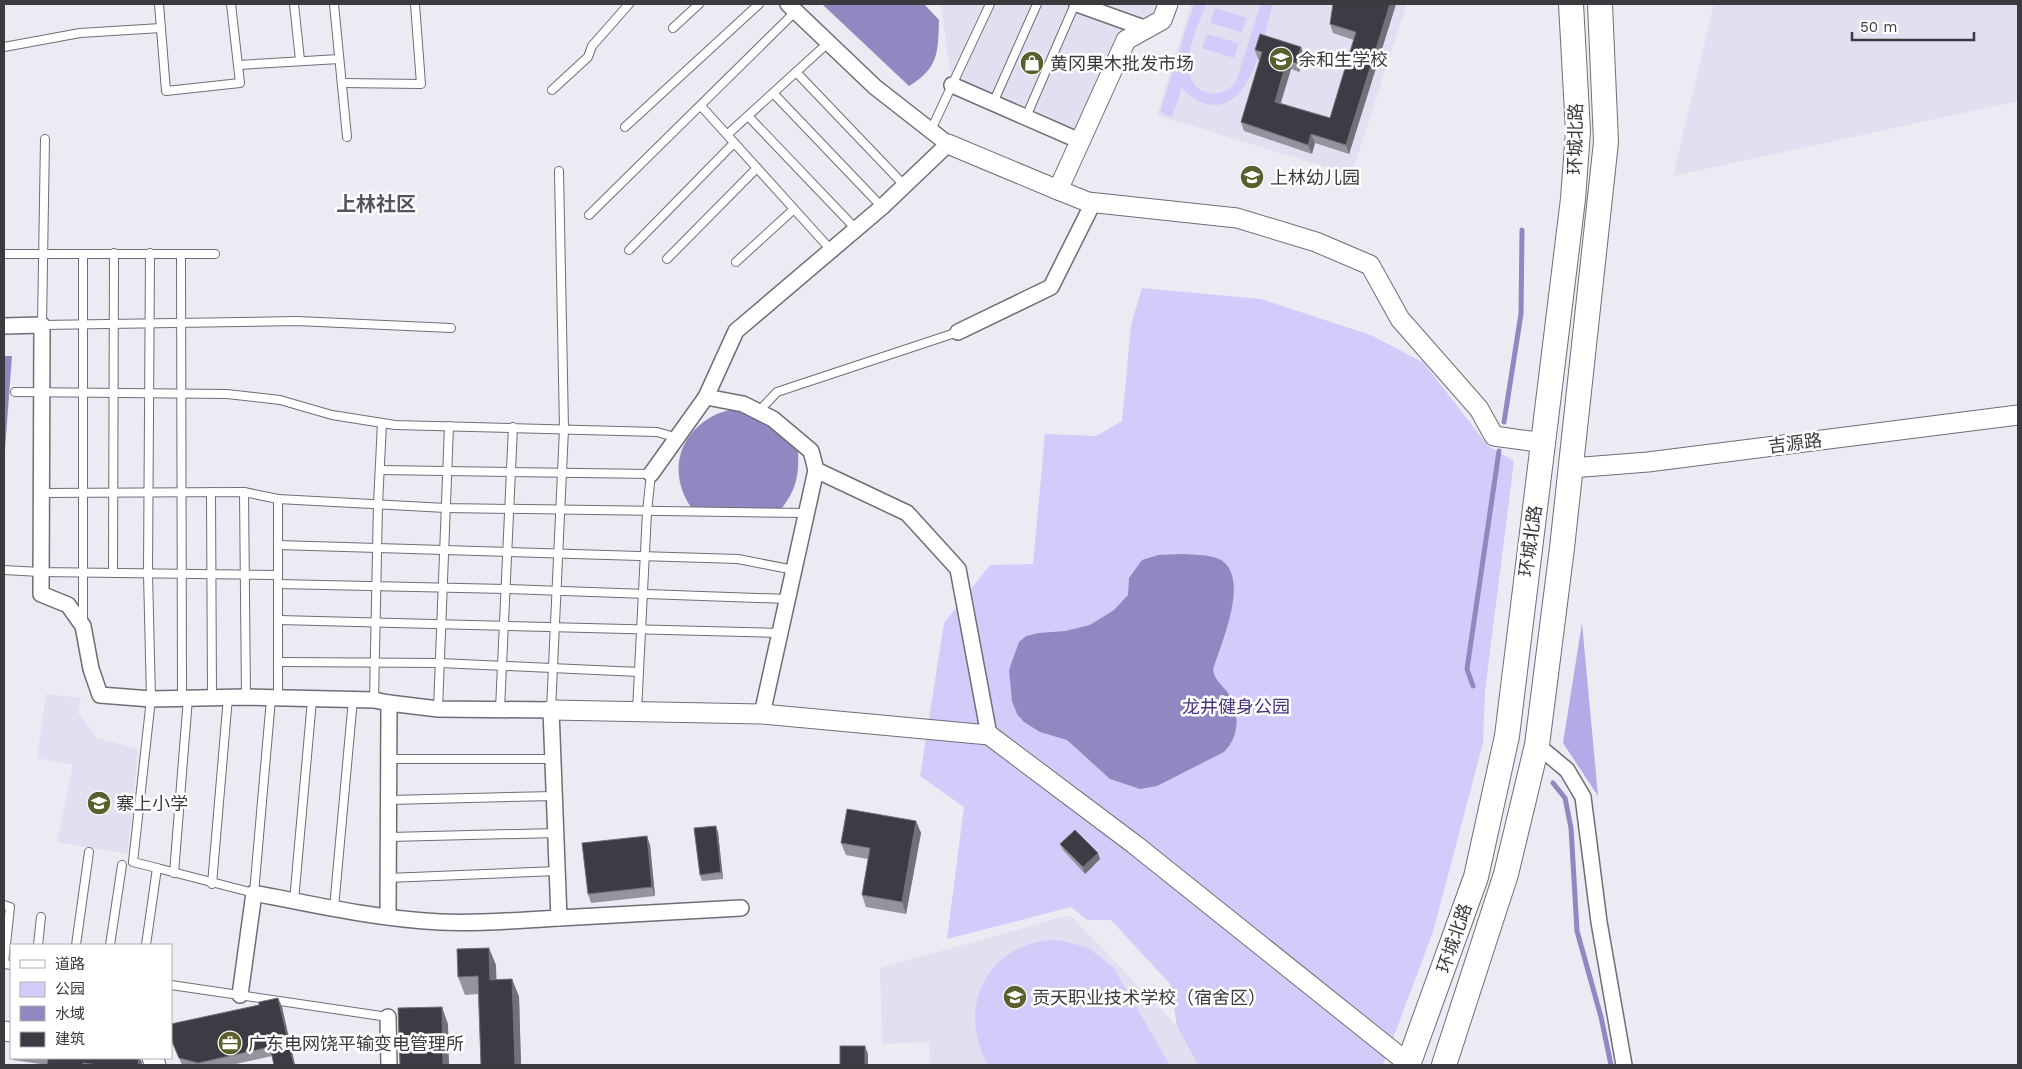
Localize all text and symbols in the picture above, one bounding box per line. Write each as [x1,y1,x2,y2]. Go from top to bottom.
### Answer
scale bar [1852,10,1974,42]
text: 50 m [1860,18,1897,36]
school or university icon: 余和生学校 [1268,46,1294,72]
place label: 余和生学校 [1298,49,1388,70]
shop icon: 黄冈果木批发市场 [1019,50,1045,76]
place label: 黄冈果木批发市场 [1050,53,1194,74]
street label: 环城北路 [1564,103,1586,175]
school or university icon: 上林幼儿园 [1239,164,1265,190]
place label: 上林幼儿园 [1270,167,1360,188]
district label: 上林社区 [336,192,416,216]
street label: 吉源路 [1767,429,1823,457]
street label: 环城北路 [1515,504,1545,578]
park label: 龙井健身公园 [1182,696,1290,717]
school or university icon: 寨上小学 [86,790,112,816]
place label: 寨上小学 [116,793,188,814]
street label: 环城北路 [1432,901,1476,975]
legend [10,944,172,1059]
text: 道路 [55,955,85,973]
text: 公园 [55,980,85,998]
school or university icon: 贡天职业技术学校（宿舍区） [1002,984,1028,1010]
place label: 贡天职业技术学校（宿舍区） [1032,987,1266,1008]
text: 水域 [55,1005,85,1023]
text: 建筑 [55,1030,85,1048]
office icon: 广东电网饶平输变电管理所 [217,1030,243,1056]
place label: 广东电网饶平输变电管理所 [248,1033,464,1054]

